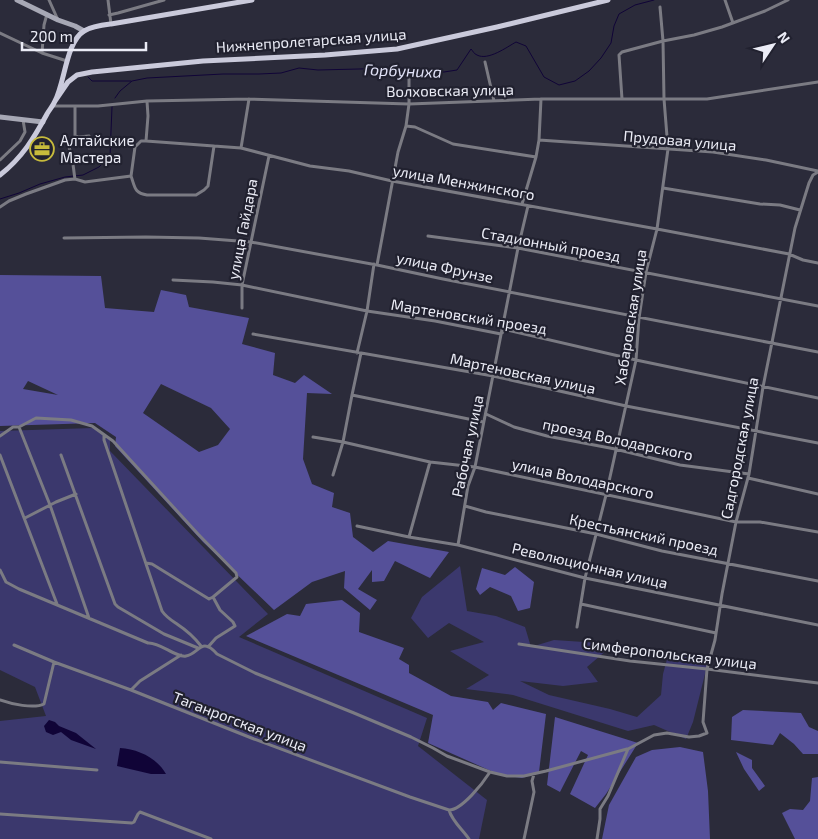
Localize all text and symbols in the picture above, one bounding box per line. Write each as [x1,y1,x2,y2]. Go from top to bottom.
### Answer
scale bar [22,20,146,52]
north arrow [748,20,798,70]
street label: Нижнепролетарская улица [215,24,407,57]
text: 200 m [30,27,73,45]
text: N [774,28,794,46]
water label: Горбуниха [364,59,442,81]
street label: Волховская улица [386,80,514,101]
street label: Прудовая улица [623,126,737,155]
place label: Алтайские Мастера [60,131,135,166]
office icon: Алтайские Мастера [29,136,55,162]
street label: улица Менжинского [391,161,536,204]
street label: улица Гайдара [223,177,262,281]
street label: Стадионный проезд [480,223,622,265]
street label: улица Фрунзе [395,248,495,287]
street label: Хабаровская улица [610,248,651,386]
street label: Мартеновский проезд [390,295,548,337]
street label: Мартеновская улица [448,349,597,398]
street label: Садгородская улица [716,376,763,521]
street label: Рабочая улица [447,393,488,499]
street label: проезд Володарского [541,414,695,464]
street label: улица Володарского [510,454,656,503]
street label: Крестьянский проезд [568,509,720,559]
street label: Революционная улица [510,538,670,593]
street label: Симферопольская улица [582,633,758,674]
street label: Таганрогская улица [170,687,310,756]

